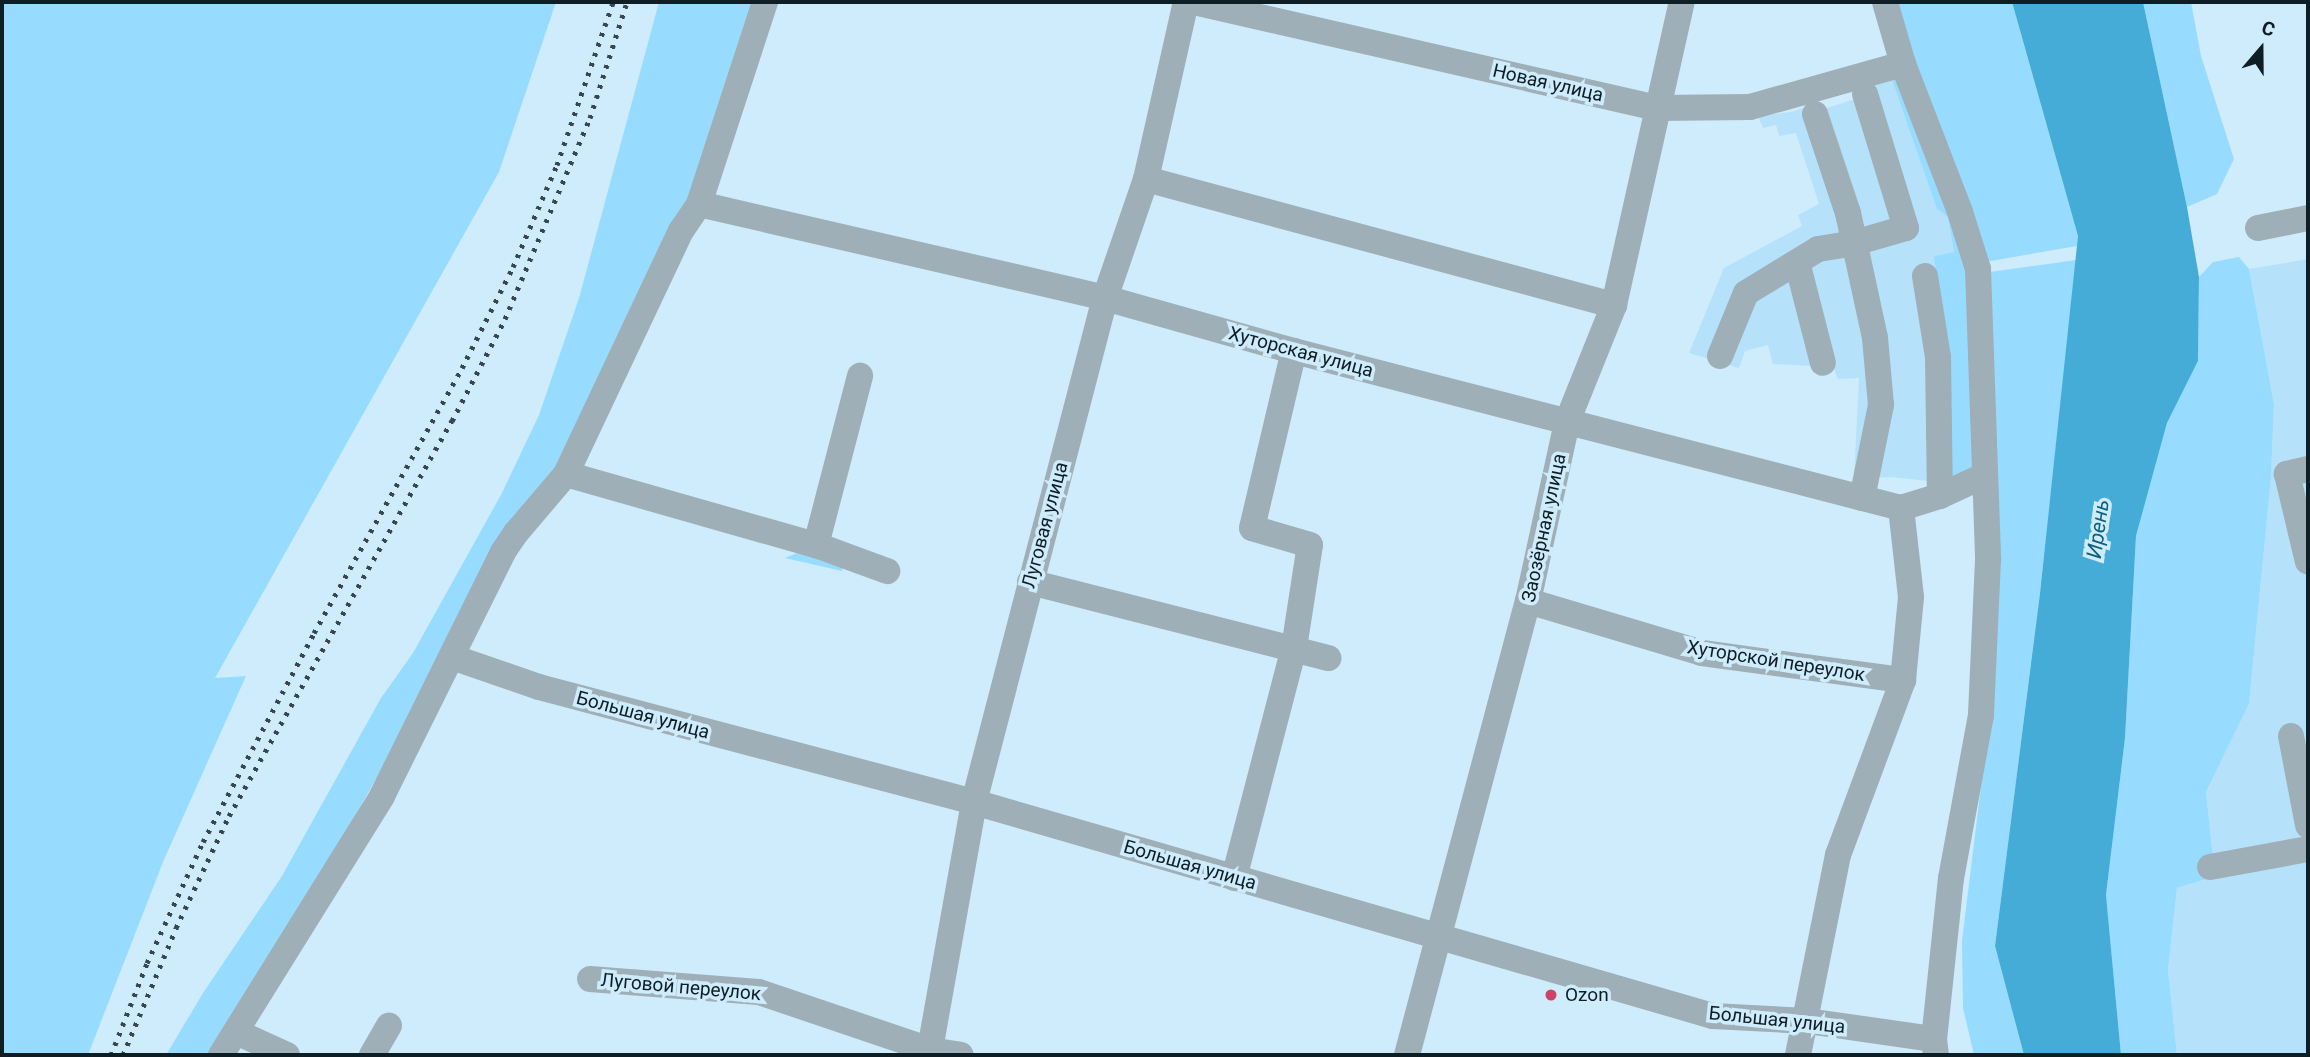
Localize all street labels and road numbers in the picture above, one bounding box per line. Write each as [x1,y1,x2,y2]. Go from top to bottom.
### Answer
street label: Новая улица [1490,59,1606,107]
street label: Хуторская улица [1226,322,1376,382]
street label: Заозёрная улица [1517,452,1571,604]
street label: Луговая улица [1017,459,1073,591]
street label: Хуторской переулок [1685,636,1867,686]
street label: Большая улица [574,686,712,744]
street label: Большая улица [1121,835,1259,895]
street label: Луговой переулок [600,969,762,1005]
street label: Большая улица [1708,1002,1846,1038]

